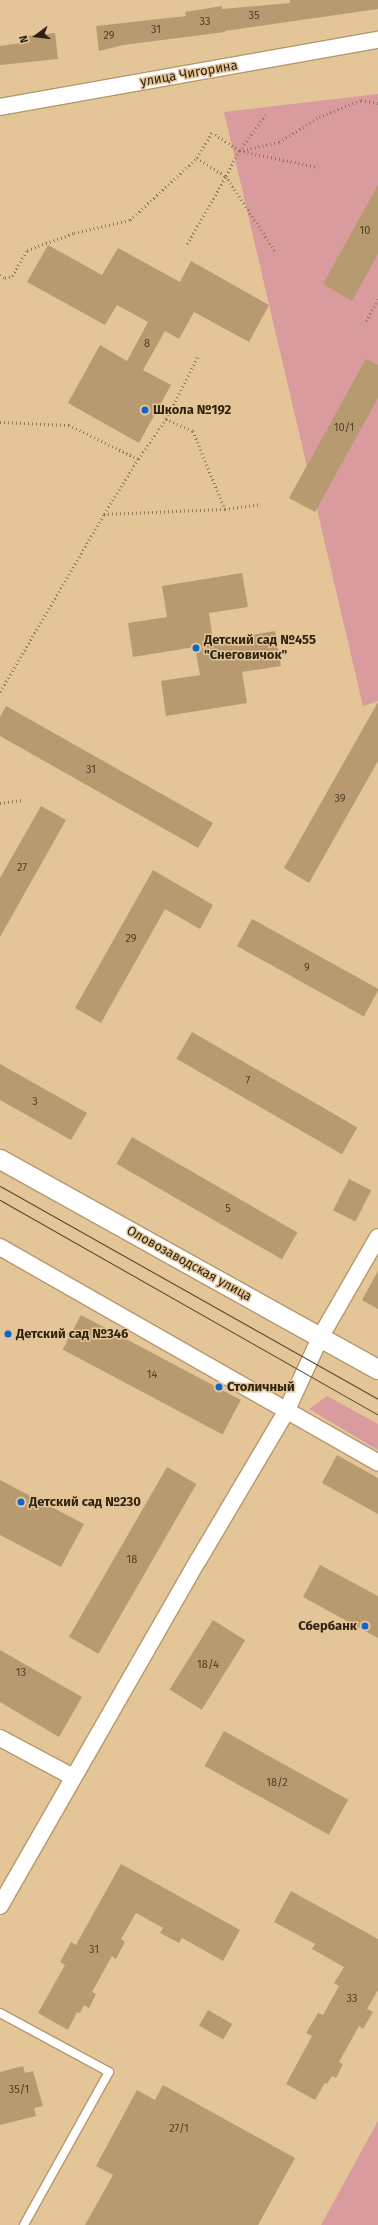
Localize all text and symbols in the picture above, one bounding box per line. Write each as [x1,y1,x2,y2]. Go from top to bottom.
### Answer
house number: 35 [249,9,259,23]
house number: 33 [200,15,210,29]
north arrow [16,16,56,56]
house number: 31 [151,23,161,37]
house number: 29 [103,29,115,43]
text: N [17,34,31,44]
street label: улица Чигорина [139,58,239,90]
house number: 10 [360,224,370,238]
house number: 8 [144,337,150,351]
place label: Школа №192 [153,402,231,418]
marker: Школа №192 [140,405,150,415]
house number: 10/1 [334,421,354,435]
place label: Детский сад №455 "Снеговичок" [204,633,316,664]
marker: Детский сад №455 "Снеговичок" [191,643,201,653]
house number: 31 [86,763,96,777]
house number: 39 [334,792,346,806]
house number: 27 [17,861,27,875]
house number: 29 [125,932,137,946]
house number: 9 [304,961,310,975]
house number: 7 [246,1074,250,1088]
house number: 3 [32,1095,38,1109]
house number: 5 [225,1202,231,1216]
street label: Оловозаводская улица [124,1223,254,1305]
place label: Детский сад №346 [16,1326,128,1342]
marker: Детский сад №346 [3,1329,13,1339]
house number: 14 [147,1368,157,1382]
place label: Столичный [227,1379,295,1395]
marker: Столичный [214,1382,224,1392]
place label: Детский сад №230 [29,1494,141,1510]
marker: Детский сад №230 [16,1497,26,1507]
house number: 18 [127,1553,137,1567]
place label: Сбербанк [298,1618,357,1634]
marker: Сбербанк [360,1621,370,1631]
house number: 18/4 [197,1658,219,1672]
house number: 13 [16,1666,26,1680]
house number: 18/2 [266,1776,288,1790]
house number: 31 [89,1943,99,1957]
house number: 33 [347,1992,357,2006]
house number: 35/1 [9,2083,29,2097]
house number: 27/1 [169,2122,189,2136]

